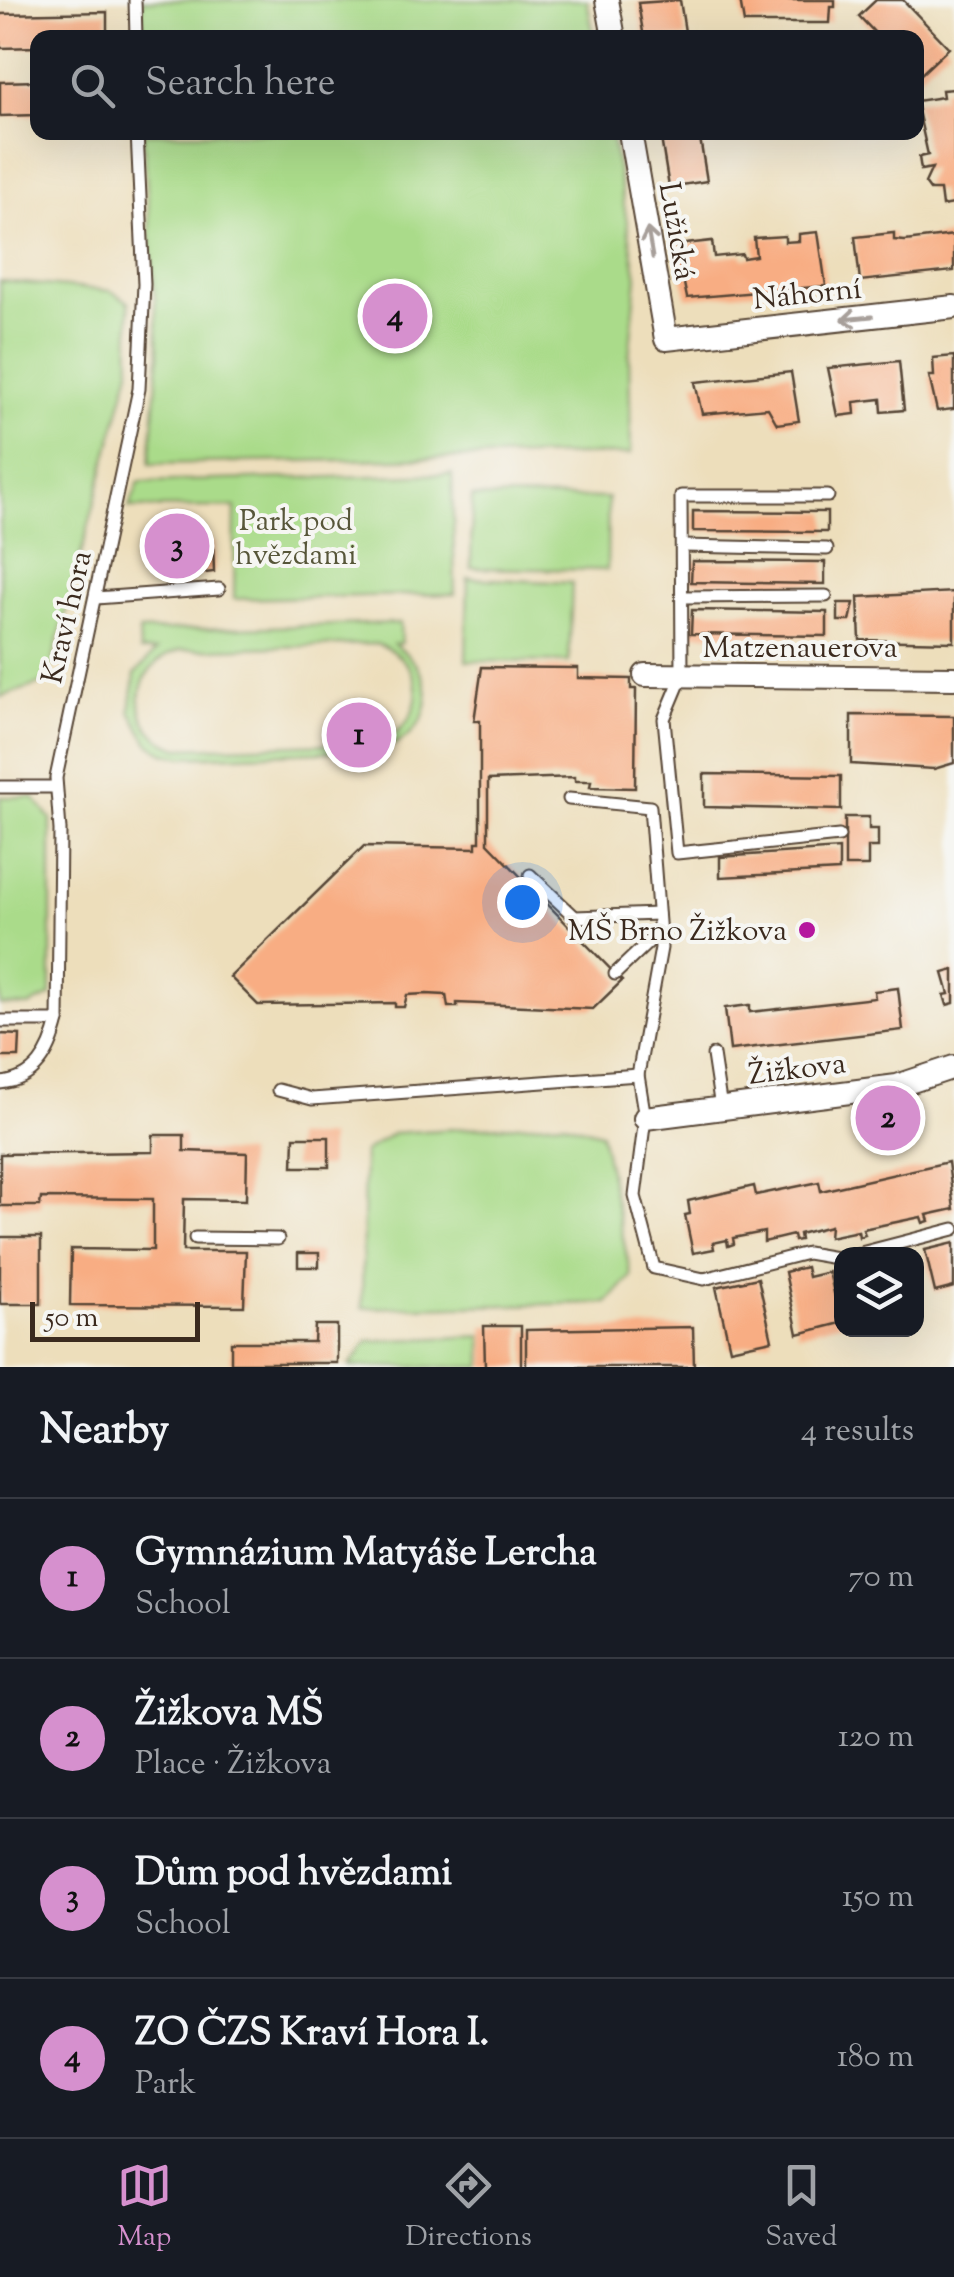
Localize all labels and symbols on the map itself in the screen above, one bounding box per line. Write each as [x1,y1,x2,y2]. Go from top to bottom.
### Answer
street label: Lužická [646,179,705,284]
one-way arrow [640,228,659,260]
street label: Náhorní [751,268,864,323]
pin: 4 [362,278,428,354]
one-way arrow [842,309,874,328]
park label: Park pod hvězdami [235,501,357,578]
pin: 3 [144,508,210,584]
street label: Kraví hora [32,547,105,688]
street label: Matzenauerova [702,628,898,671]
pin: 1 [326,698,392,772]
your location [497,877,548,928]
place label: MŠ Brno Žižkova [568,911,787,954]
marker: MŠ Brno Žižkova [796,919,818,941]
street label: Žižkova [746,1043,849,1098]
pin: 2 [856,1080,920,1156]
scale bar [30,1297,200,1342]

